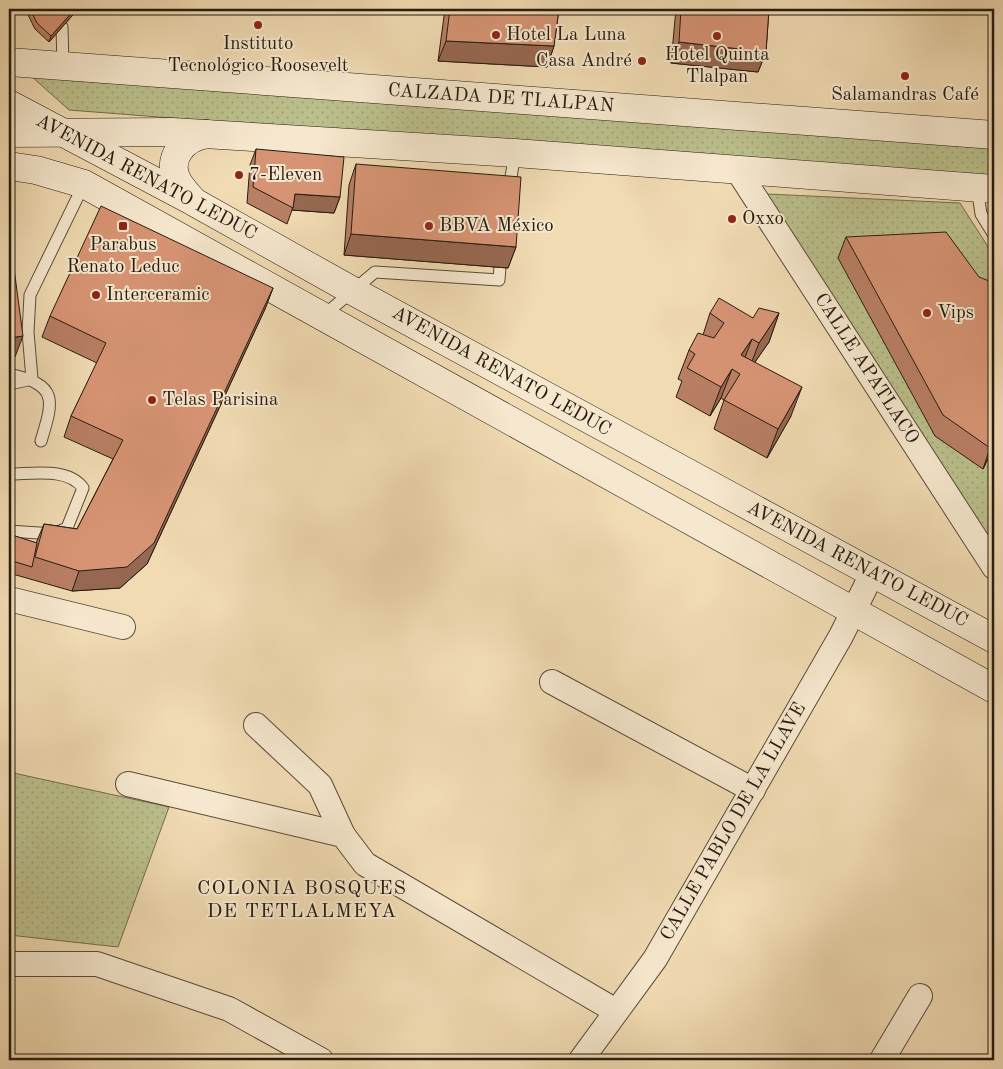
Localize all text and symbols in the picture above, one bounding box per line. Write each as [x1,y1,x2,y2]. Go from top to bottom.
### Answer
marker: Instituto Tecnológico Roosevelt [252,19,264,31]
place label: Hotel La Luna [506,26,627,45]
marker: Hotel La Luna [490,29,502,41]
marker: Hotel Quinta Tlalpan [711,30,723,42]
place label: Instituto Tecnológico Roosevelt [167,35,349,76]
place label: Hotel Quinta Tlalpan [664,46,770,87]
place label: Casa André [536,52,632,71]
marker: Casa André [636,55,648,67]
marker: Salamandras Café [899,70,911,82]
street label: CALZADA DE TLALPAN [387,82,615,116]
place label: Salamandras Café [831,86,979,105]
street label: AVENIDA RENATO LEDUC [32,112,260,244]
place label: 7-Eleven [249,166,322,185]
marker: 7-Eleven [233,169,245,181]
place label: Oxxo [742,210,784,229]
marker: Oxxo [726,213,738,225]
place label: BBVA México [439,217,554,236]
marker: Parabus Renato Leduc [117,220,129,232]
marker: BBVA México [423,220,435,232]
place label: Parabus Renato Leduc [66,236,180,277]
place label: Interceramic [106,286,210,305]
marker: Interceramic [90,289,102,301]
street label: CALLE APATLACO [810,290,922,448]
street label: AVENIDA RENATO LEDUC [388,304,614,440]
place label: Vips [937,304,974,323]
marker: Vips [921,307,933,319]
place label: Telas Parisina [162,391,279,410]
marker: Telas Parisina [146,394,158,406]
street label: AVENIDA RENATO LEDUC [743,499,971,631]
street label: CALLE PABLO DE LA LLAVE [658,700,810,944]
district label: COLONIA BOSQUES DE TETLALMEYA [197,879,407,922]

